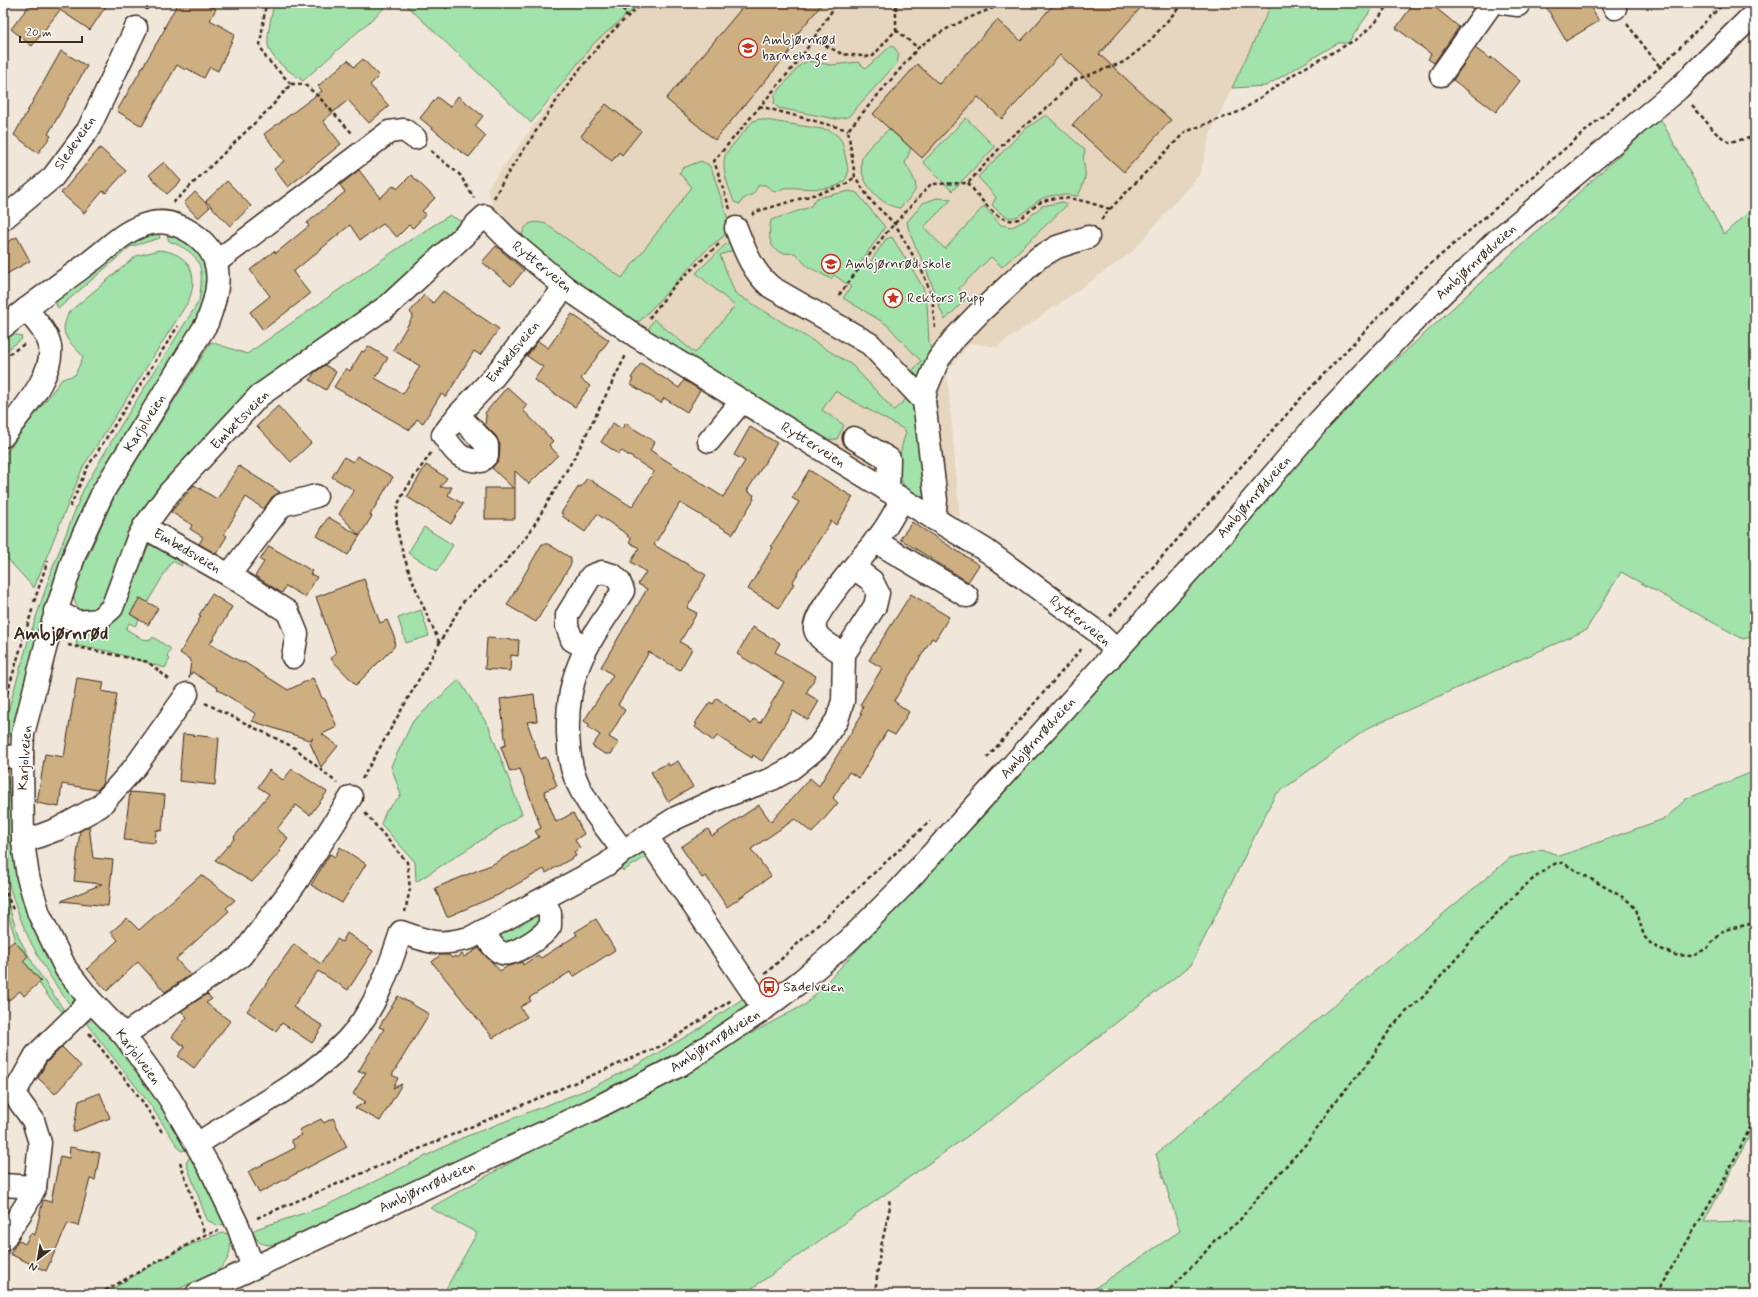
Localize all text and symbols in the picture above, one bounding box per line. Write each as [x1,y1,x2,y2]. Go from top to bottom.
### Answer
scale bar [20,18,82,44]
text: 20 m [26,25,52,41]
place label: Ambjørnrød barnehage [762,31,835,67]
school or university icon: Ambjørnrød barnehage [737,37,759,59]
street label: Sledeveien [50,112,100,174]
street label: Ambjørnrødveien [1432,220,1520,304]
street label: Rytterveien [508,237,576,297]
school or university icon: Ambjørnrød skole [820,253,842,275]
place label: Ambjørnrød skole [845,255,951,273]
place icon: Rektors Pupp [882,287,904,309]
place label: Rektors Pupp [907,289,985,307]
street label: Embedsveien [482,317,544,387]
street label: Embetsveien [207,386,273,454]
street label: Karjolveien [120,391,170,455]
street label: Rytterveien [777,418,849,472]
street label: Ambjørnrødveien [1213,452,1295,542]
street label: Embedsveien [150,524,224,578]
street label: Rytterveien [1046,591,1114,651]
district label: Ambjørnrød [14,622,108,646]
street label: Ambjørnrødveien [997,693,1079,783]
street label: Karjolveien [14,725,36,791]
bus stop icon: Sadelveien [758,976,780,998]
place label: Sadelveien [783,978,844,996]
street label: Ambjørnrødveien [667,1005,763,1077]
street label: Karjolveien [111,1026,165,1088]
street label: Ambjørnrødveien [376,1157,478,1217]
north arrow [18,1239,58,1279]
text: N [27,1259,40,1275]

